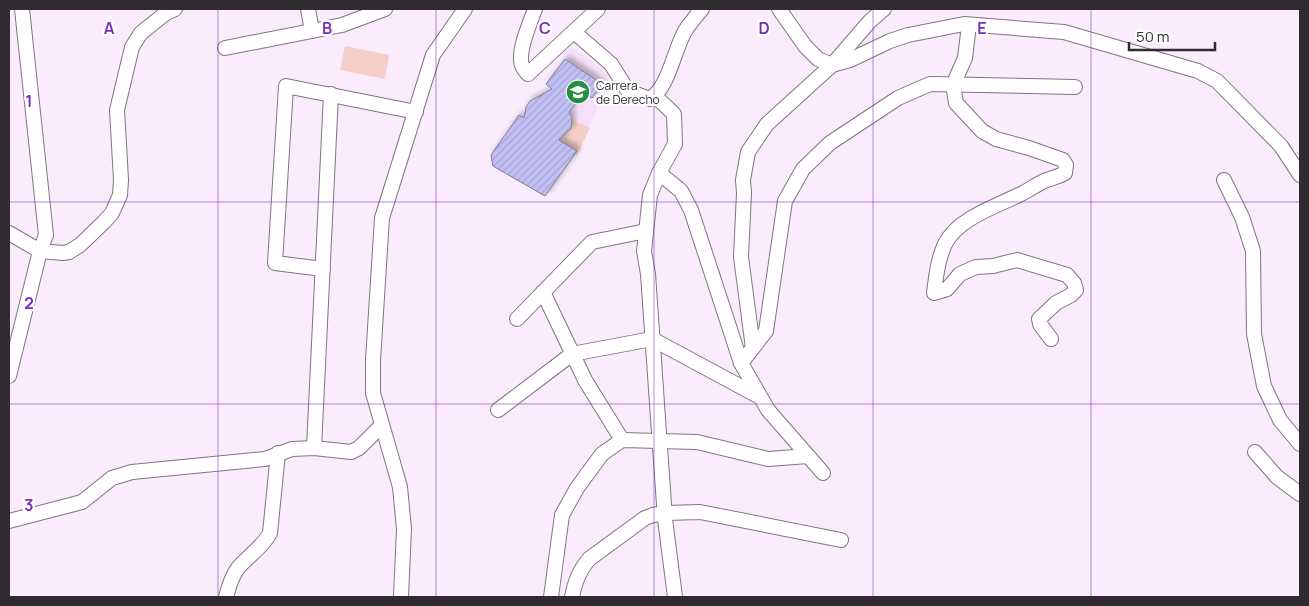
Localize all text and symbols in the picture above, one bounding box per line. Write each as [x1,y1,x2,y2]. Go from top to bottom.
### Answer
text: A [104,17,115,39]
text: B [322,17,332,39]
text: C [539,17,551,39]
text: D [758,17,770,39]
text: E [977,17,987,39]
scale bar [1129,20,1215,52]
text: 50 m [1136,26,1170,47]
place label: Carrera de Derecho [596,77,660,108]
school or university icon: Carrera de Derecho [565,79,591,105]
text: 1 [25,90,33,112]
text: 2 [24,292,34,314]
text: 3 [24,494,34,516]

